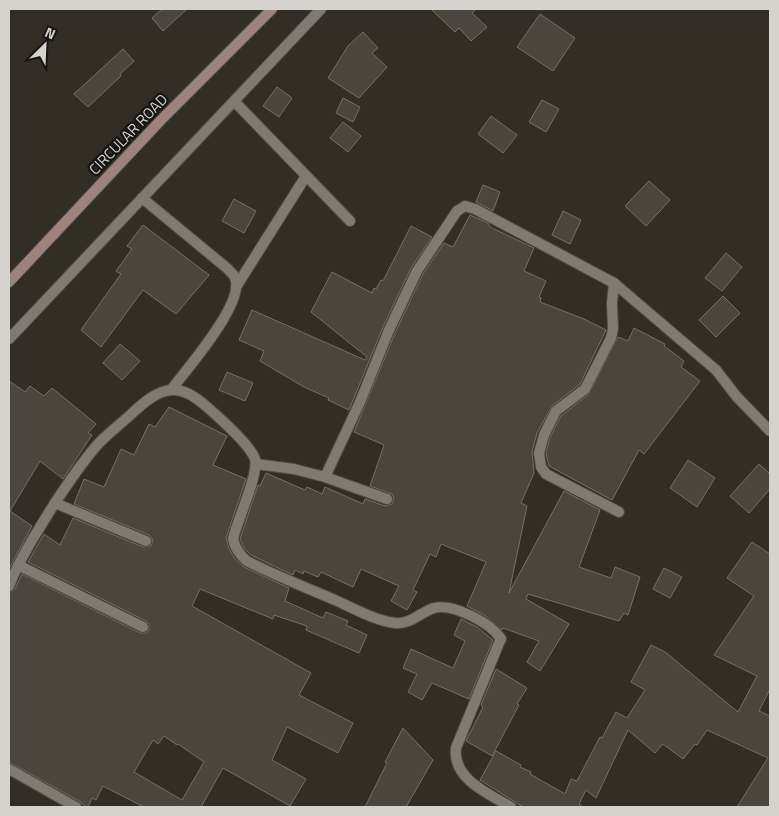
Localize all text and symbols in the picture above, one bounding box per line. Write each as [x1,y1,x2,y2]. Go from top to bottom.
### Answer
north arrow [20,20,70,70]
text: N [42,21,59,44]
street label: CIRCULAR ROAD [83,88,173,180]

